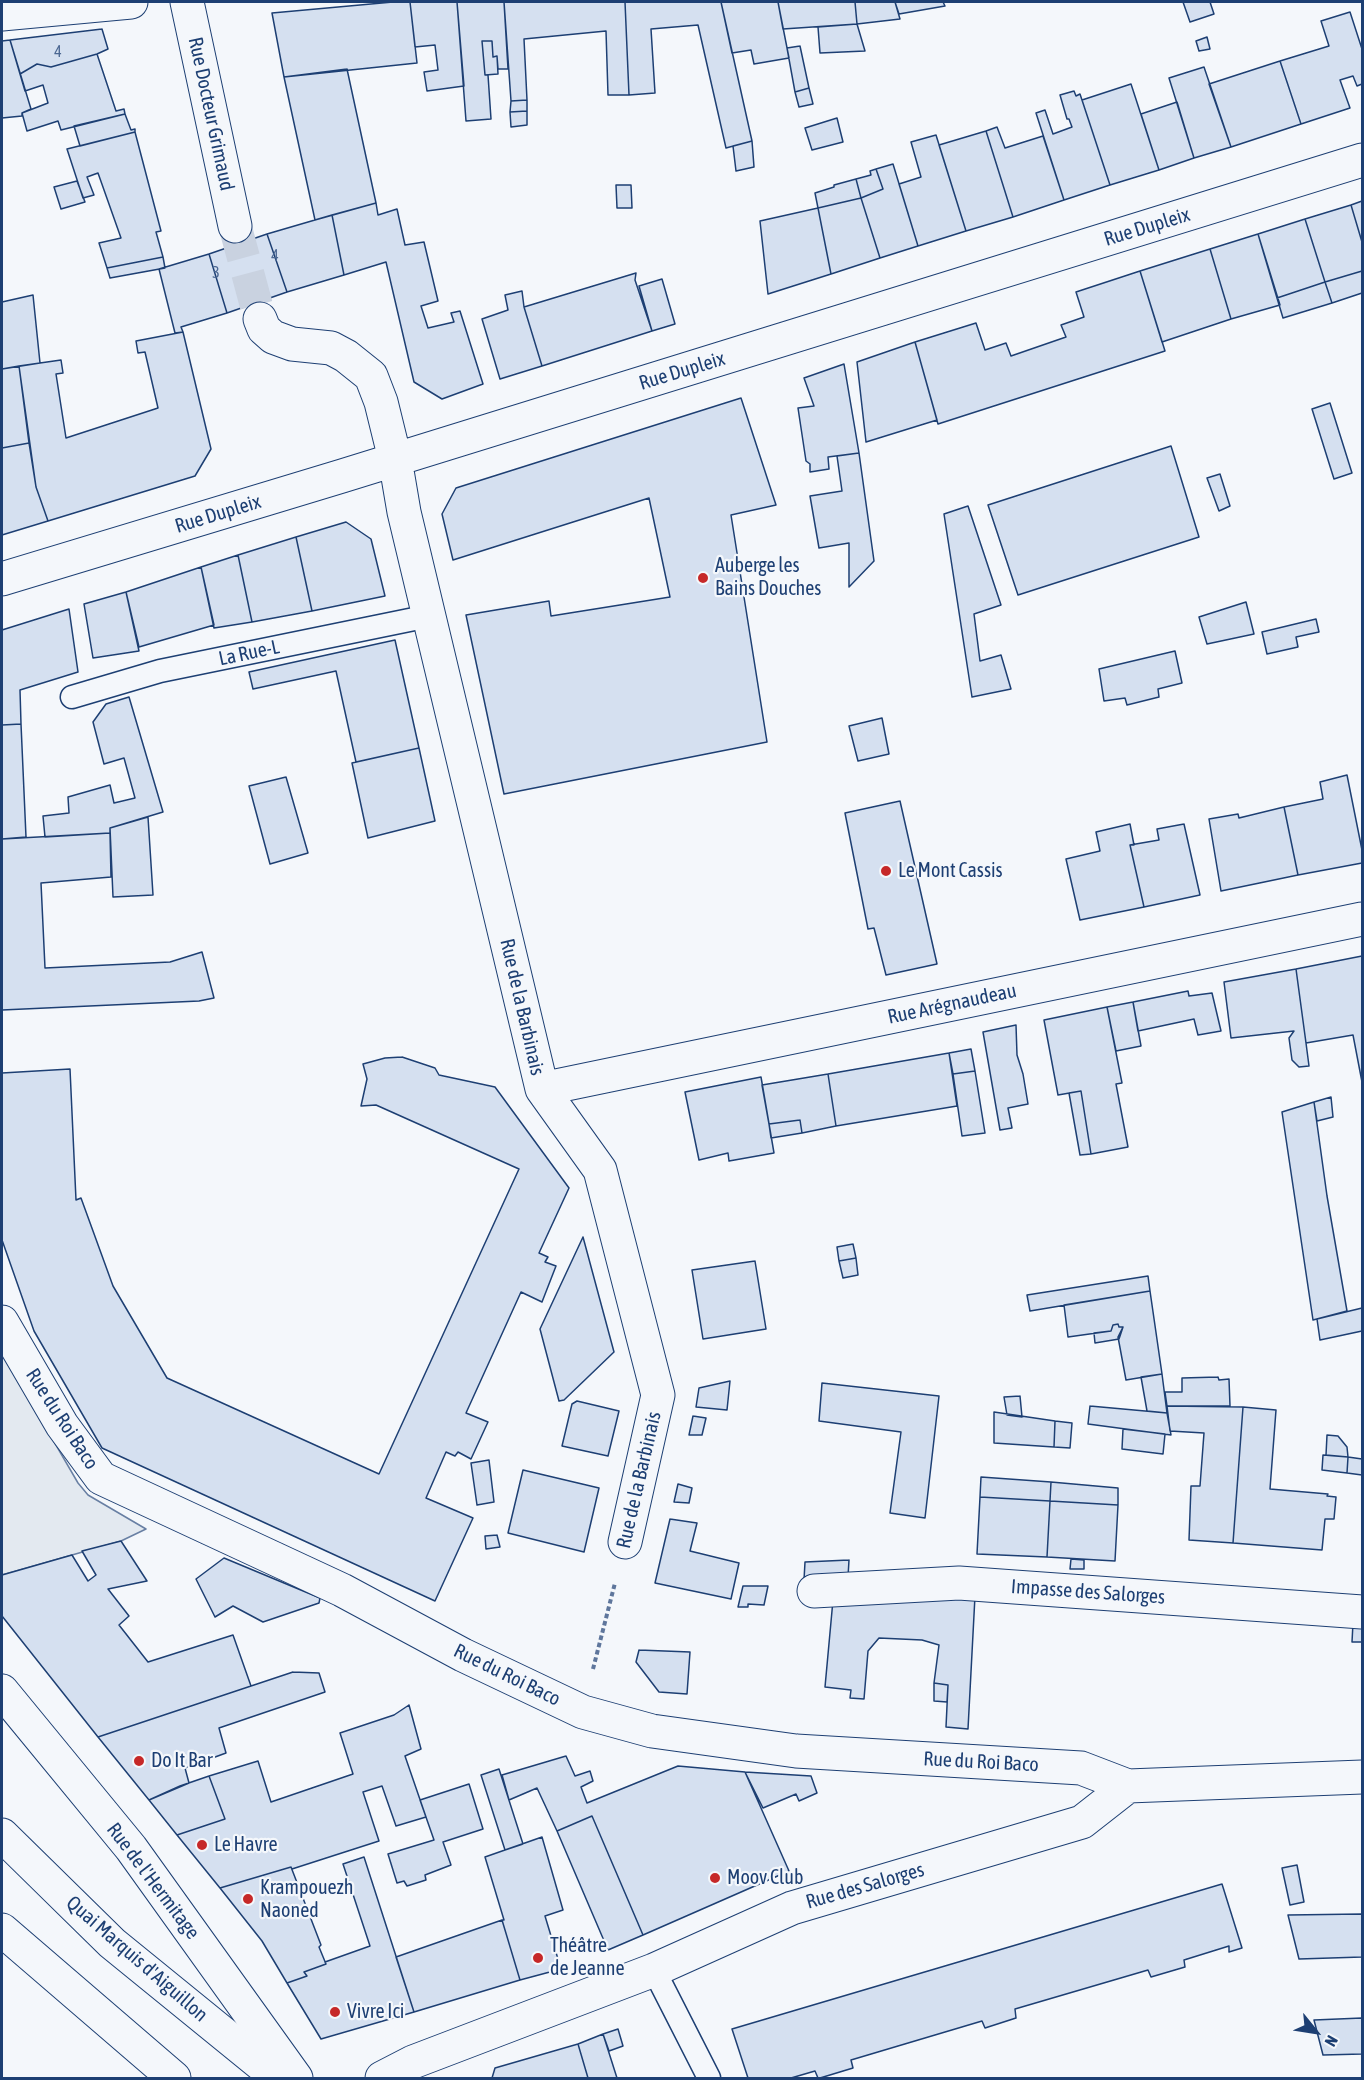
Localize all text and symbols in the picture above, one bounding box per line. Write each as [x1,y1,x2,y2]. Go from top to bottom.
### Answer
street label: Rue Docteur Grimaud [183,35,239,193]
house number: 4 [54,42,62,62]
street label: Rue Dupleix [1101,203,1193,251]
house number: 4 [271,246,279,266]
house number: 3 [212,263,220,283]
street label: Rue Dupleix [636,347,728,395]
street label: Rue Dupleix [172,490,264,538]
place label: Auberge les Bains Douches [715,554,821,601]
marker: Auberge les Bains Douches [696,571,710,585]
street label: La Rue-L [217,635,281,671]
place label: Le Mont Cassis [898,859,1003,883]
marker: Le Mont Cassis [879,864,893,878]
street label: Rue de la Barbinais [495,936,549,1078]
street label: Rue Arégnaudeau [885,979,1019,1029]
street label: Rue du Roi Baco [20,1364,104,1474]
street label: Rue de la Barbinais [612,1409,666,1551]
street label: Impasse des Salorges [1010,1575,1166,1609]
street label: Rue du Roi Baco [450,1639,564,1711]
street label: Rue du Roi Baco [923,1747,1039,1777]
place label: Do It Bar [151,1749,213,1773]
marker: Do It Bar [132,1754,146,1768]
street label: Rue de l'Hermitage [101,1818,205,1944]
place label: Le Havre [214,1833,278,1857]
marker: Le Havre [195,1838,209,1852]
street label: Rue des Salorges [803,1858,927,1914]
place label: Moov Club [727,1866,803,1890]
marker: Moov Club [708,1871,722,1885]
place label: Krampouezh Naoned [260,1876,354,1923]
street label: Quai Marquis d'Aiguillon [61,1891,213,2027]
marker: Krampouezh Naoned [241,1892,255,1906]
place label: Théâtre de Jeanne [550,1934,625,1981]
marker: Théâtre de Jeanne [531,1951,545,1965]
place label: Vivre Ici [347,2000,404,2024]
north arrow [1286,2002,1346,2062]
marker: Vivre Ici [328,2005,342,2019]
text: N [1321,2032,1342,2050]

